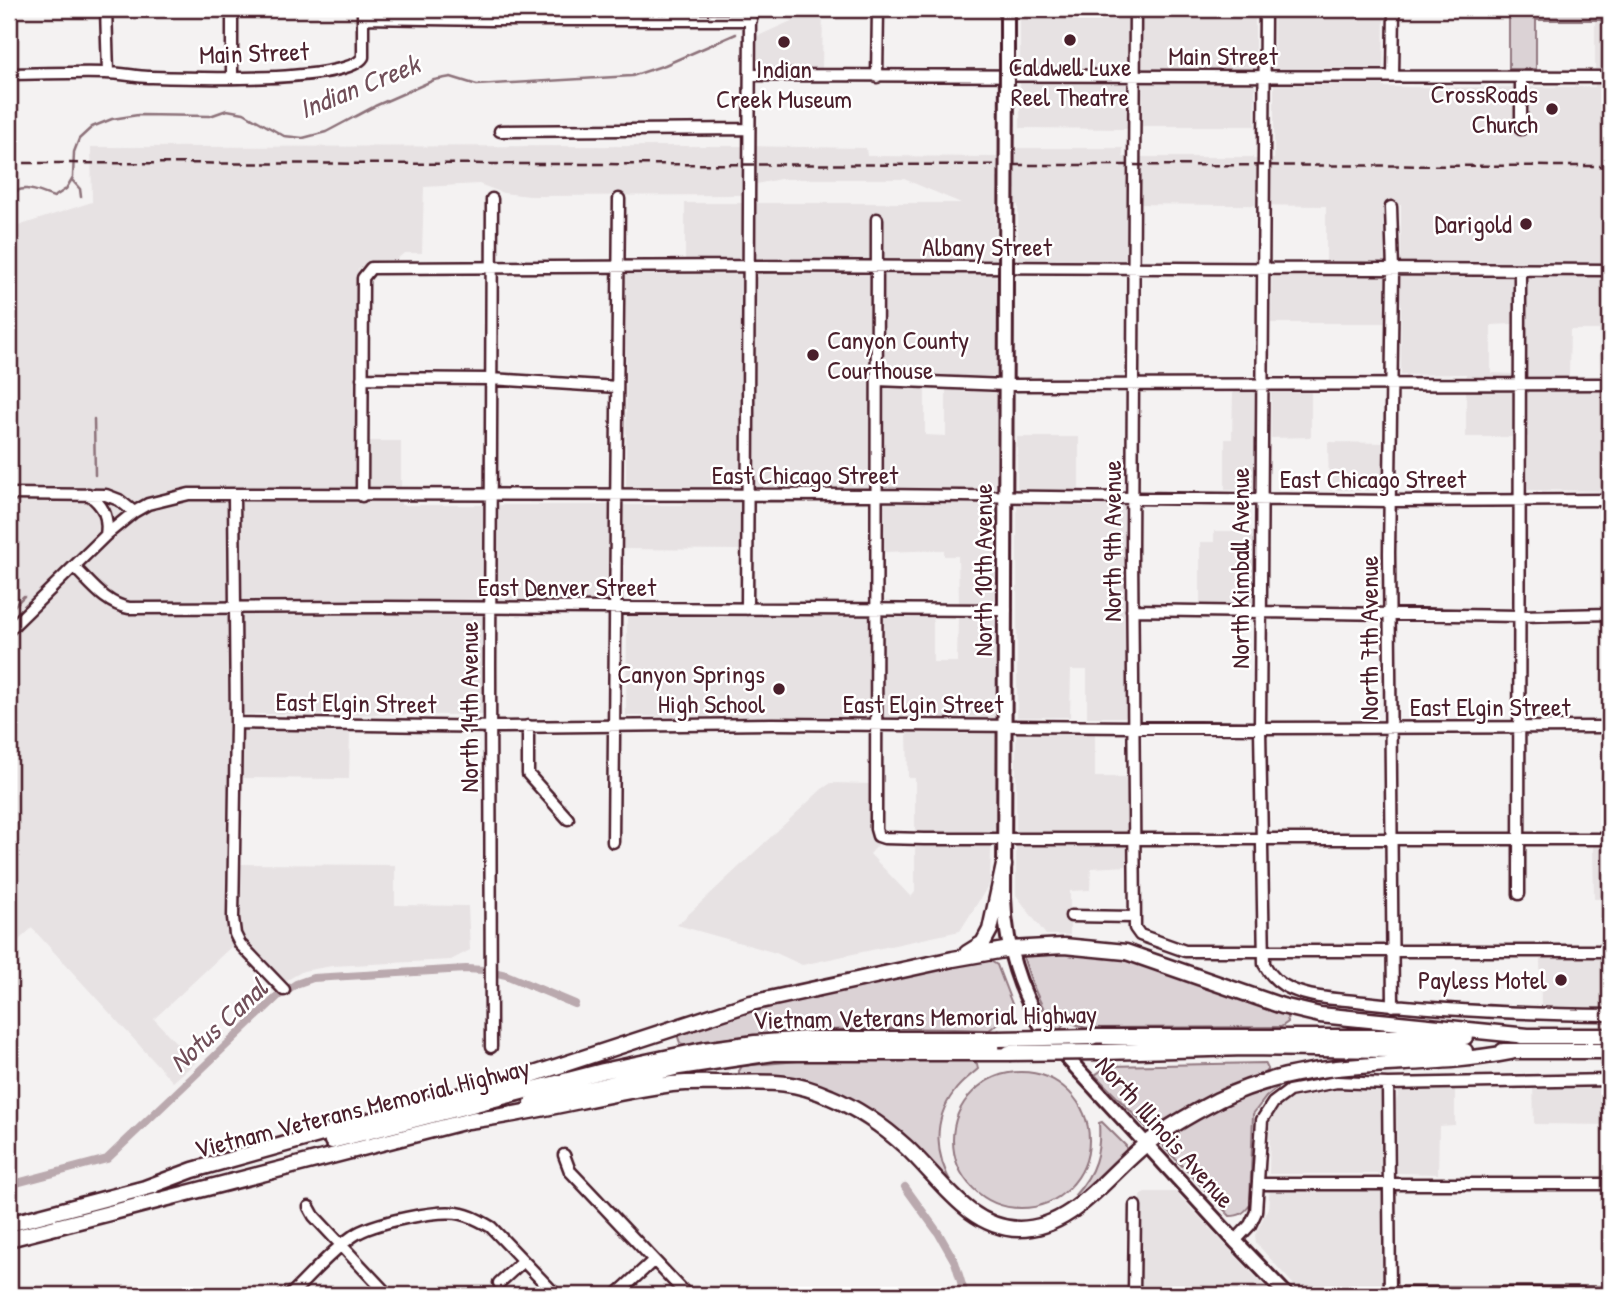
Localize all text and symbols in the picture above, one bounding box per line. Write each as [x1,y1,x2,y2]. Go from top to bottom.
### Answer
marker: Caldwell Luxe Reel Theatre [1062,32,1078,48]
street label: Main Street [199,33,310,72]
marker: Indian Creek Museum [776,34,792,50]
street label: Main Street [1168,38,1279,73]
water label: Indian Creek [293,44,427,127]
place label: Caldwell Luxe Reel Theatre [1008,49,1132,114]
place label: Indian Creek Museum [716,51,852,116]
place label: CrossRoads Church [1431,76,1538,141]
marker: CrossRoads Church [1544,101,1560,117]
place label: Darigold [1435,206,1512,241]
marker: Darigold [1518,216,1534,232]
street label: Albany Street [922,229,1053,264]
place label: Canyon County Courthouse [827,322,969,387]
marker: Canyon County Courthouse [805,347,821,363]
street label: East Chicago Street [712,457,899,492]
street label: North 9th Avenue [1094,460,1129,622]
street label: East Chicago Street [1280,461,1467,496]
street label: North Kimball Avenue [1222,467,1257,669]
street label: North 10th Avenue [965,483,1000,657]
street label: North 7th Avenue [1351,556,1386,720]
street label: East Denver Street [478,569,657,604]
street label: North 14th Avenue [451,621,486,793]
place label: Canyon Springs High School [617,656,765,721]
marker: Canyon Springs High School [771,681,787,697]
street label: East Elgin Street [275,684,438,721]
street label: East Elgin Street [843,686,1004,721]
street label: East Elgin Street [1410,689,1571,724]
place label: Payless Motel [1418,962,1547,997]
water label: Notus Canal [161,969,277,1080]
marker: Payless Motel [1553,972,1569,988]
street label: Vietnam Veterans Memorial Highway [753,996,1097,1037]
street label: North Illinois Avenue [1088,1048,1243,1215]
street label: Vietnam Veterans Memorial Highway [191,1049,533,1166]

